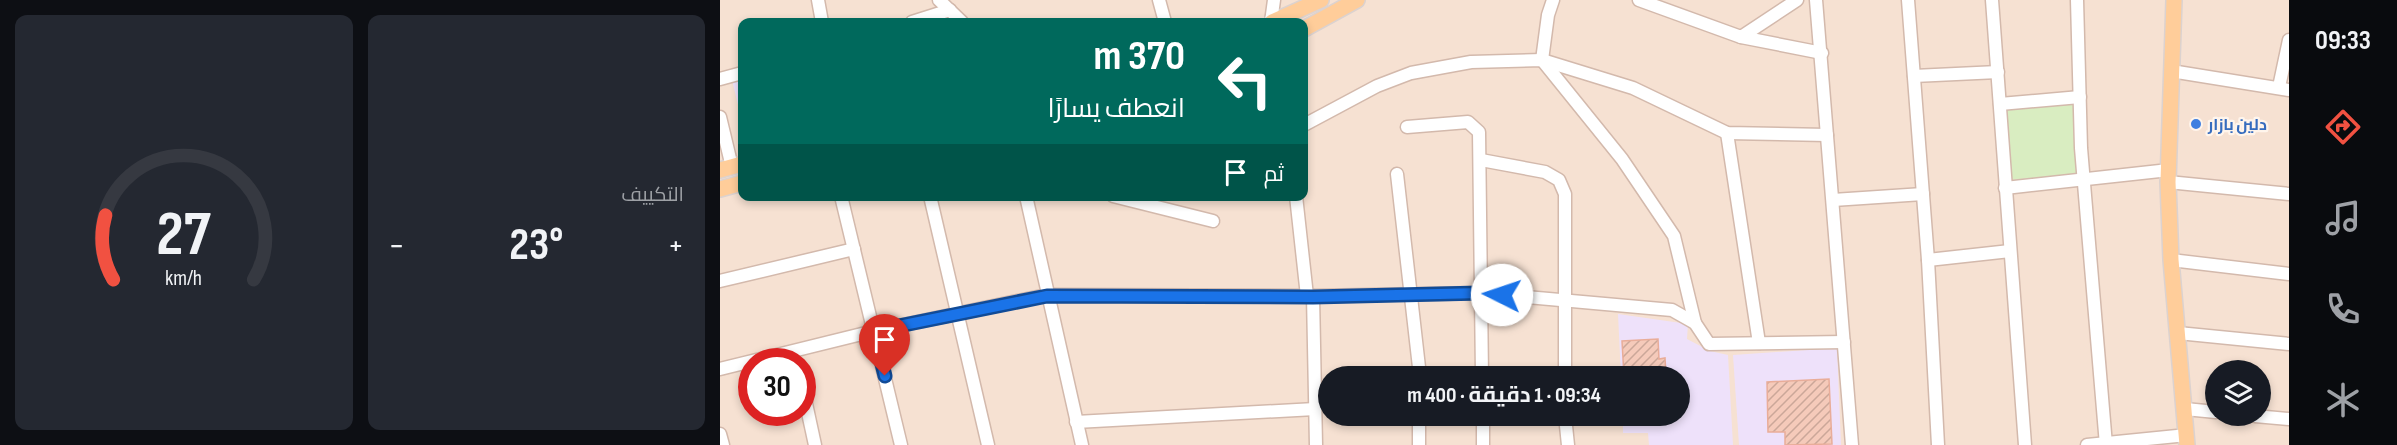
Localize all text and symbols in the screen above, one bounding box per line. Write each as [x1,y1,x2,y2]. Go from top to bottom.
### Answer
text: 09:33 [2315,25,2371,57]
text: 370 m [1094,31,1185,82]
icon: left [1206,42,1284,120]
text: انعطف يسارًا [1048,93,1185,125]
icon: directions [2322,106,2364,148]
place label: دلين بازار [2207,116,2267,135]
marker: دلين بازار [2189,117,2203,131]
icon: arrive [1219,156,1252,189]
text: ثم [1264,161,1284,188]
text: التكييف [621,183,684,207]
icon: music [2322,197,2364,239]
text: 27 [156,198,212,273]
text: 23° [509,218,563,273]
text: − [389,226,405,266]
text: + [668,226,684,266]
position arrow [1470,263,1534,327]
text: km/h [165,266,202,291]
icon: phone [2322,288,2364,330]
pin [859,314,910,376]
icon: arrive [868,323,901,356]
speed limit sign: 30 [738,348,816,426]
map controls [2205,360,2271,426]
button: layers [2205,360,2271,426]
icon: climate [2322,379,2364,421]
text: 09:34 · 1 دقيقة · 400 m [1407,382,1601,409]

